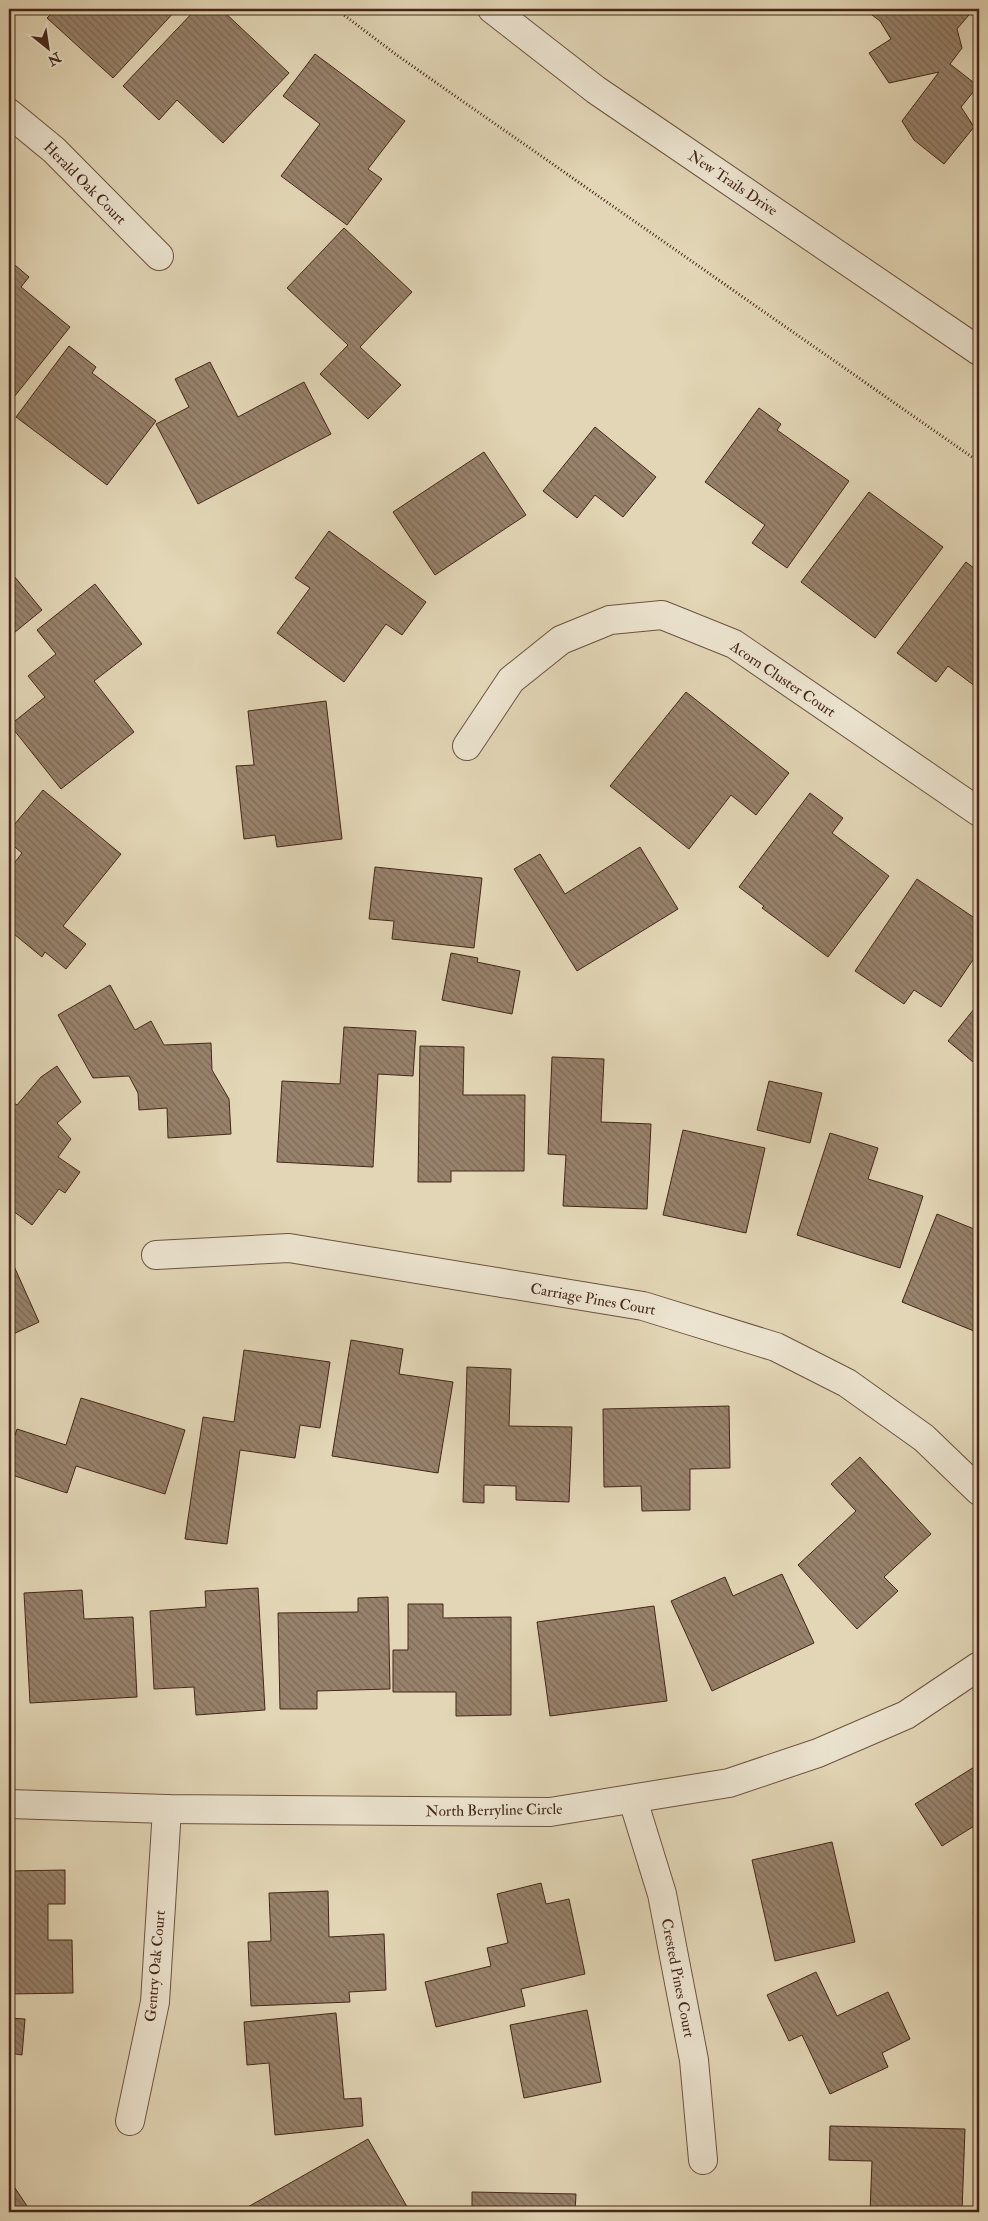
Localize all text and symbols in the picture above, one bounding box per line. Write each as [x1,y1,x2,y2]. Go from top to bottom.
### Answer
north arrow [22,22,72,72]
text: N [44,48,65,70]
street label: Herald Oak Court [39,138,130,229]
street label: New Trails Drive [684,147,781,220]
street label: Acorn Cluster Court [726,637,839,722]
street label: Carriage Pines Court [529,1279,657,1320]
street label: North Berryline Circle [425,1800,563,1821]
street label: Gentry Oak Court [141,1909,170,2023]
street label: Crested Pines Court [657,1917,698,2039]

